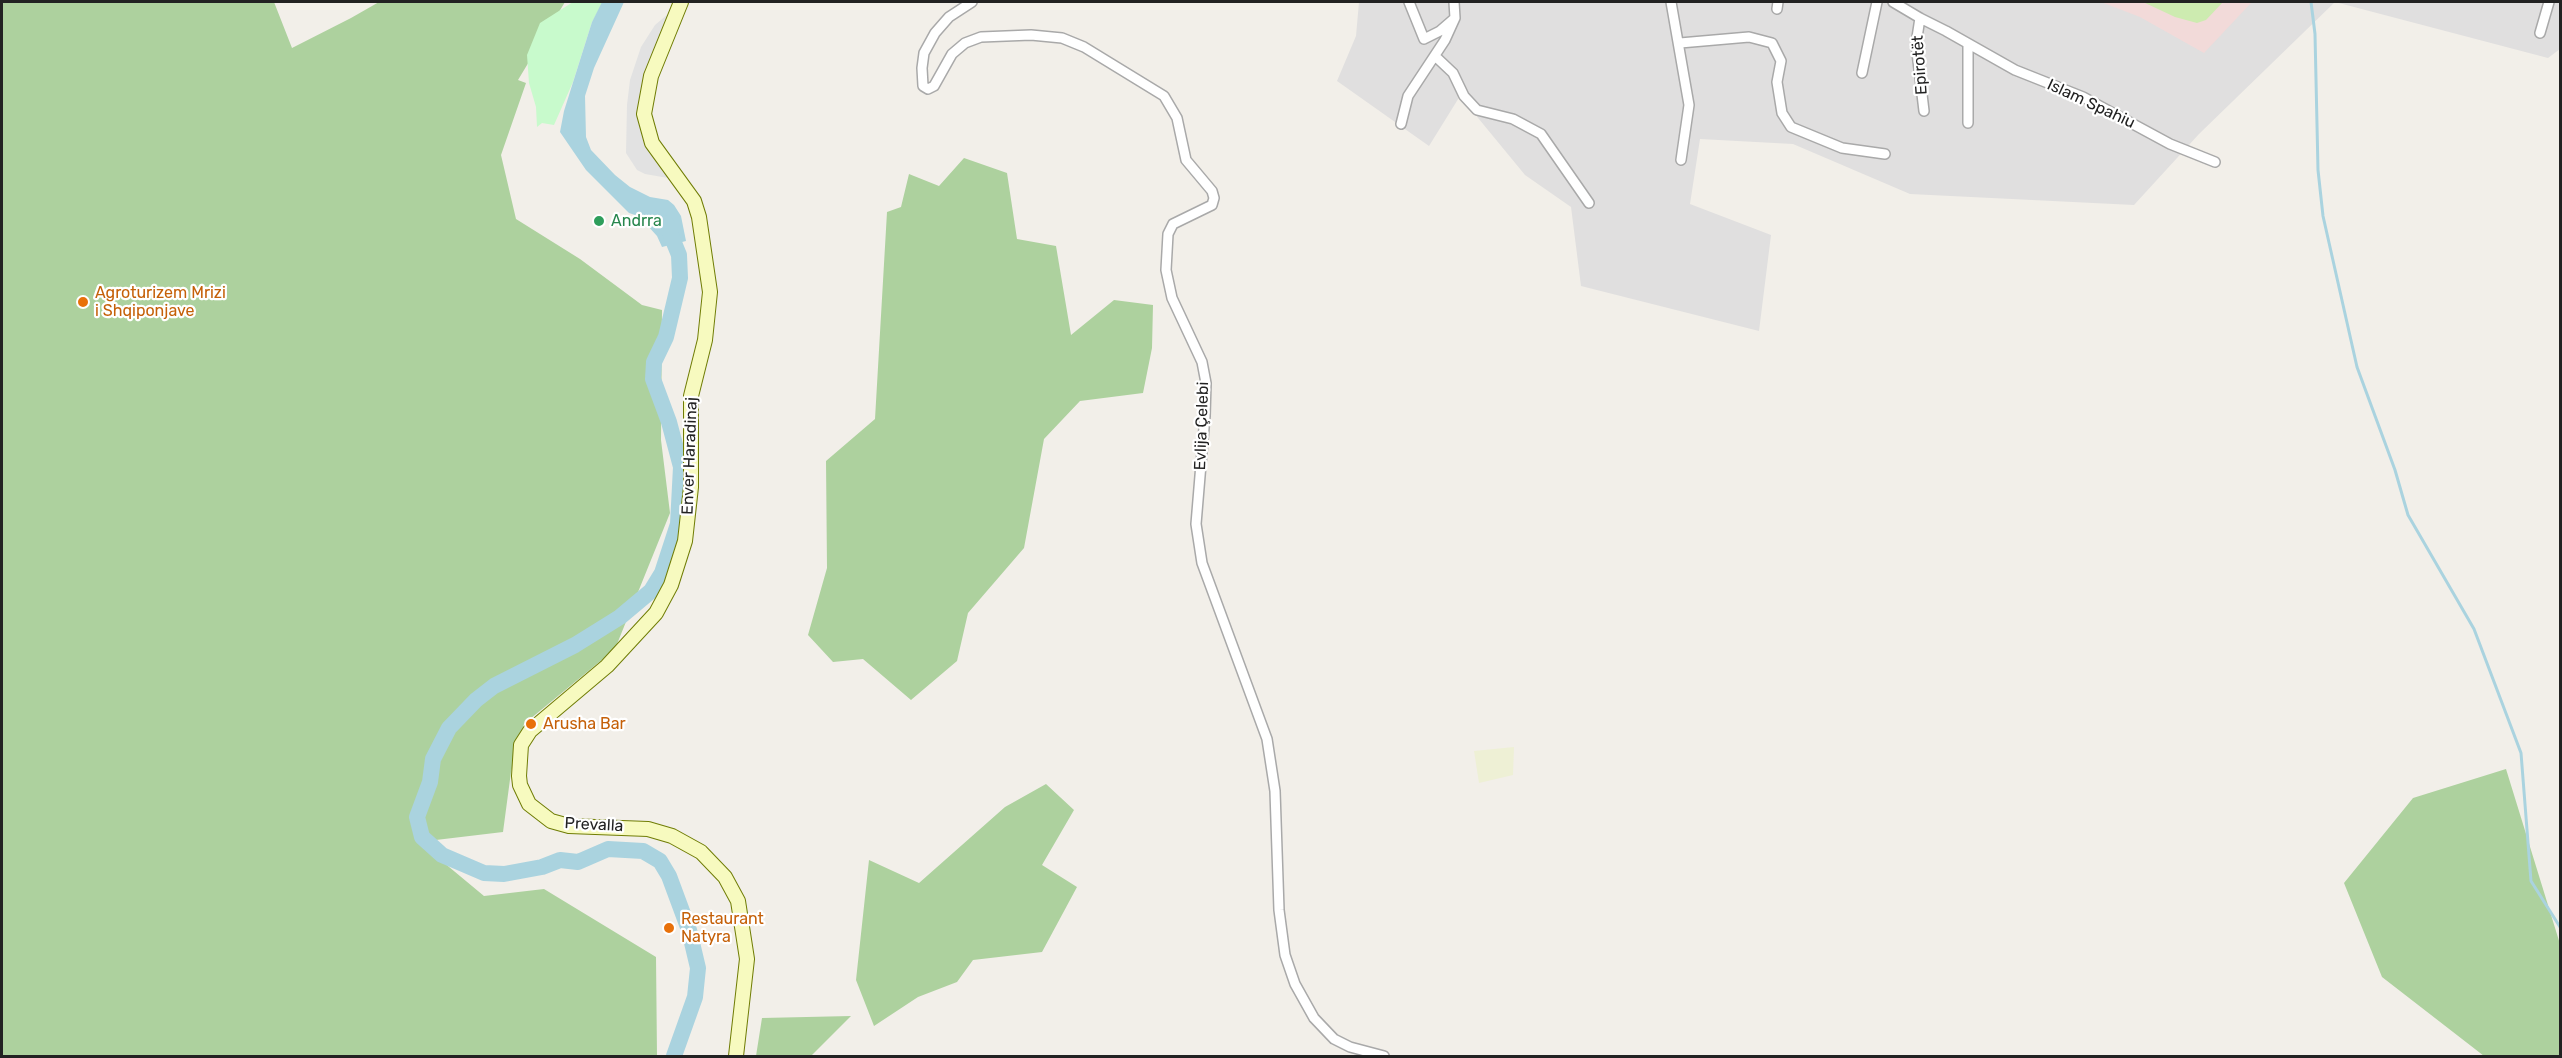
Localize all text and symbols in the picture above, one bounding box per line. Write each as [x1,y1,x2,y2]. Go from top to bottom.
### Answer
street label: Epirotët [1908,35,1932,95]
street label: Islam Spahiu [2044,75,2138,133]
place label: Andrra [611,211,662,231]
marker: Andrra [592,214,606,228]
place label: Agroturizem Mrizi i Shqiponjave [95,283,226,321]
marker: Agroturizem Mrizi i Shqiponjave [76,295,90,309]
street label: Evlija Çelebi [1191,381,1213,471]
street label: Enver Haradinaj [678,397,702,515]
place label: Arusha Bar [543,714,626,734]
marker: Arusha Bar [524,717,538,731]
street label: Prevalla [564,814,624,836]
place label: Restaurant Natyra [681,909,764,947]
marker: Restaurant Natyra [662,921,676,935]

